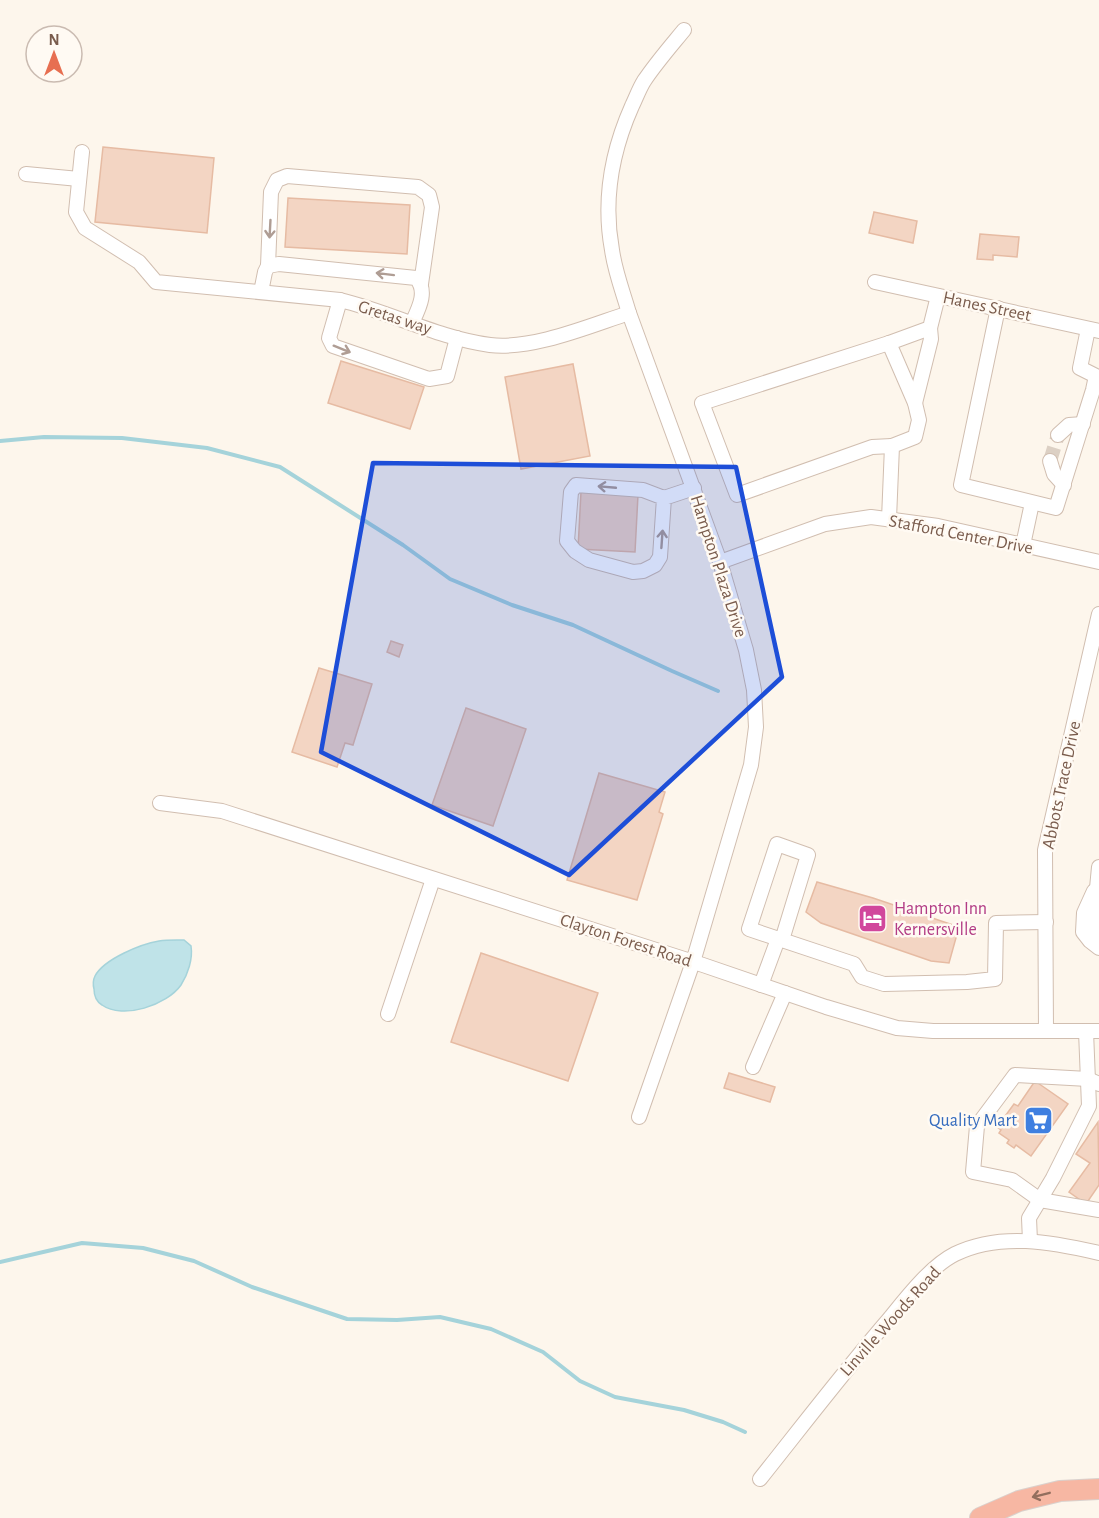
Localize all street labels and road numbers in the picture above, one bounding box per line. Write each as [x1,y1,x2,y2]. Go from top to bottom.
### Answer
street label: Hanes Street [941,289,1033,325]
street label: Gretas way [356,298,434,338]
street label: Hampton Plaza Drive [687,493,750,640]
street label: Stafford Center Drive [887,512,1034,558]
street label: Abbots Trace Drive [1040,720,1084,851]
street label: Clayton Forest Road [558,911,694,971]
street label: Linville Woods Road [837,1263,944,1380]

